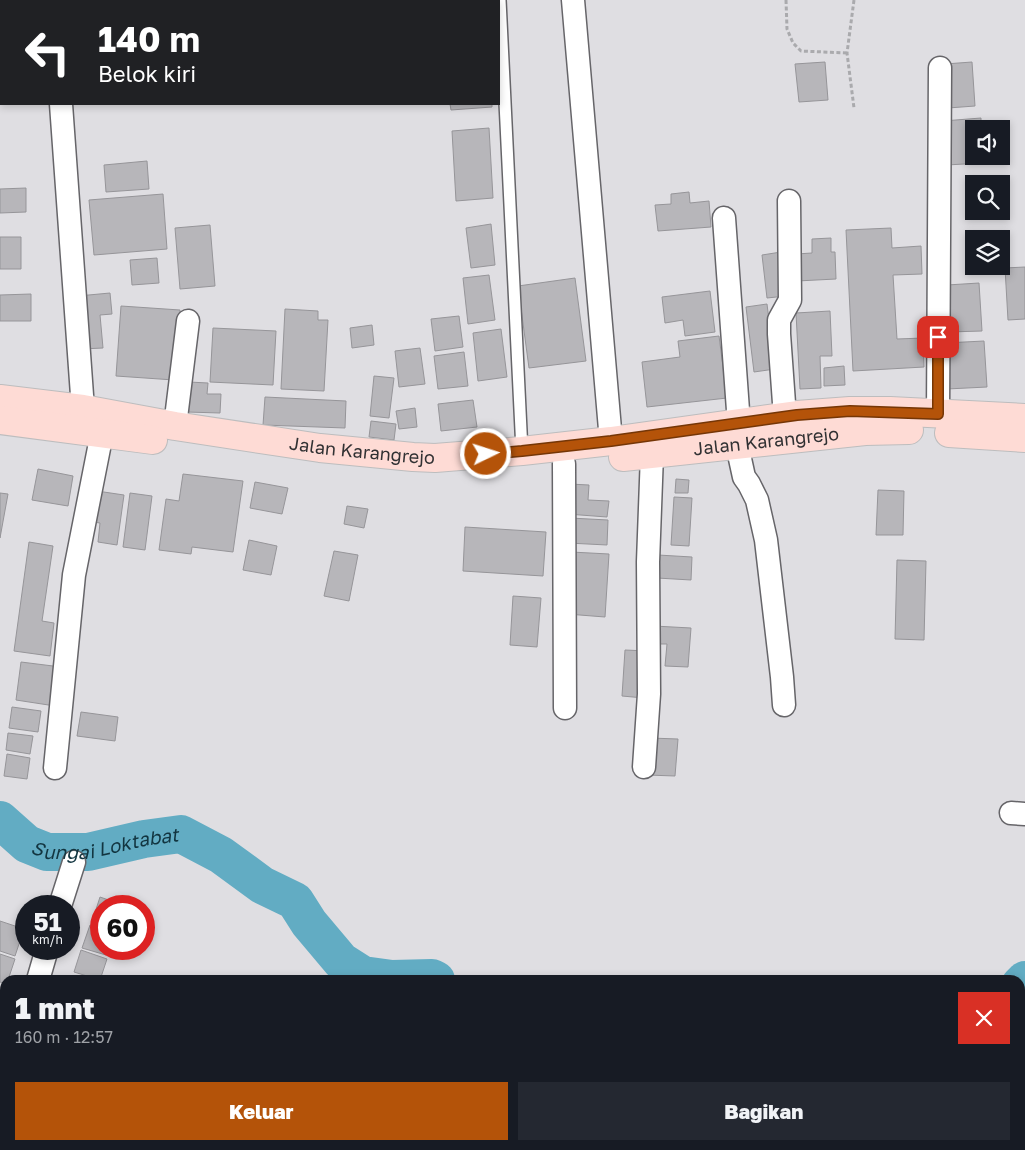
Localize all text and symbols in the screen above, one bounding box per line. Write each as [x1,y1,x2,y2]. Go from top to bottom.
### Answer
text: 140 m [98,18,200,60]
icon: left [15,20,80,85]
text: Belok kiri [98,60,196,87]
map controls [965,120,1010,275]
button: sound [965,120,1010,165]
button: search [965,175,1010,220]
button: layers [965,230,1010,275]
pin [917,316,959,358]
icon: arrive [924,323,952,351]
street label: Jalan Karangrejo [692,422,840,459]
position arrow [459,427,511,479]
street label: Jalan Karangrejo [288,431,435,468]
water label: Sungai Loktabat [28,822,182,863]
speed limit sign: 60 [90,895,155,960]
text: 51 [33,906,62,937]
text: km/h [32,932,63,947]
text: 1 mnt [15,990,95,1026]
button: close [958,992,1010,1044]
text: 160 m · 12:57 [15,1027,113,1047]
button: Keluar [15,1082,508,1140]
button: Bagikan [518,1082,1010,1140]

